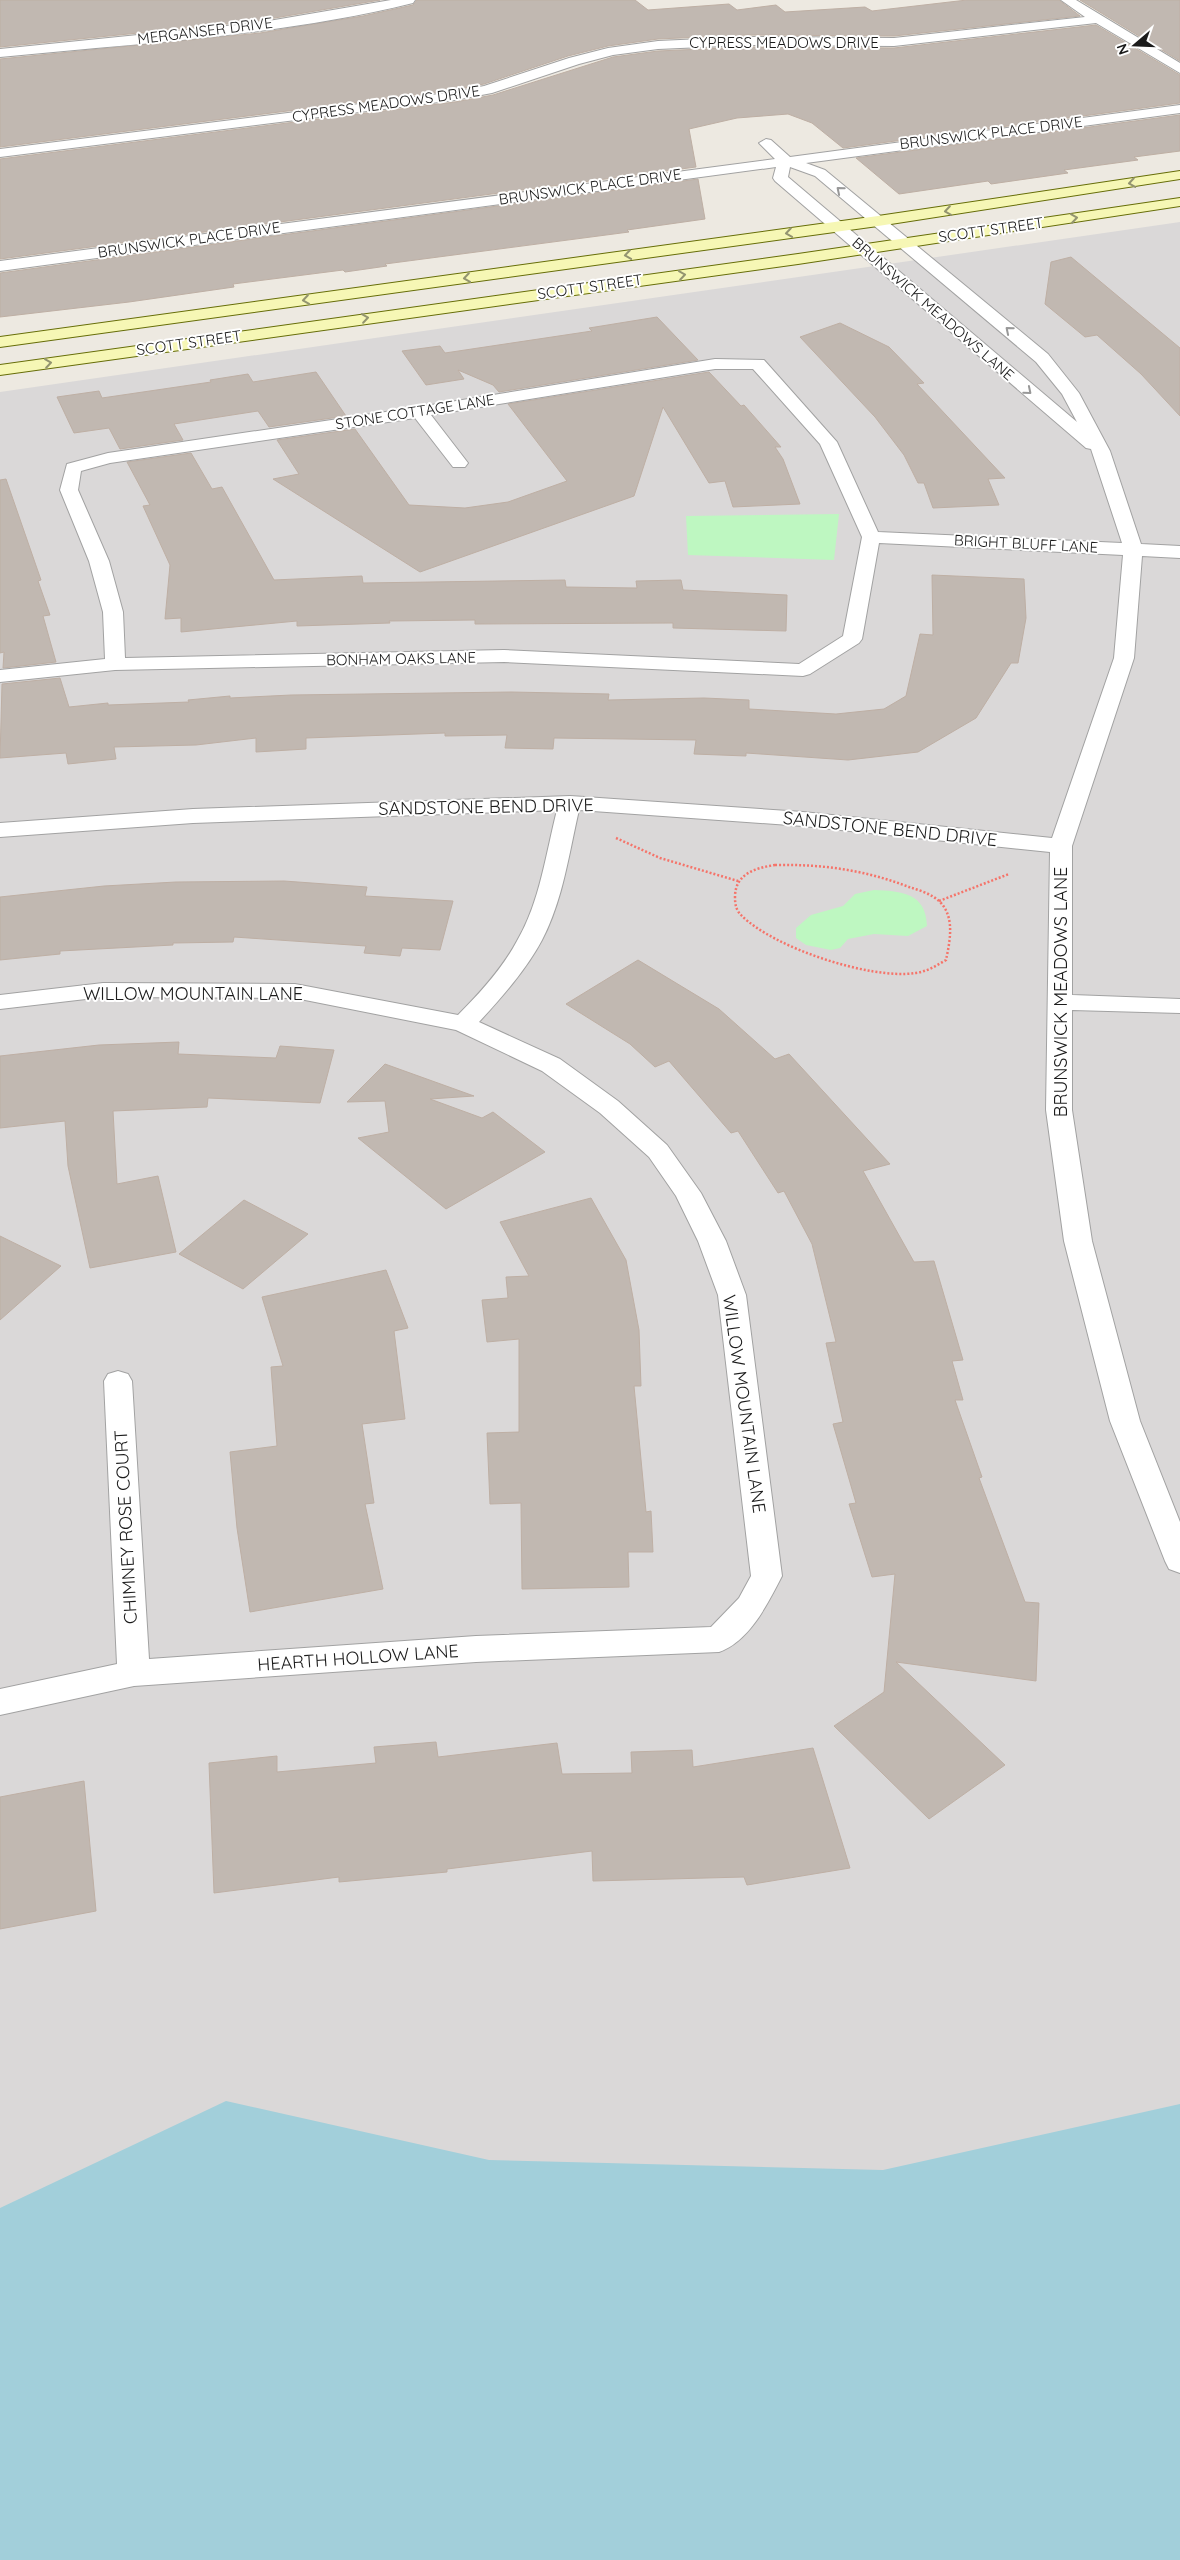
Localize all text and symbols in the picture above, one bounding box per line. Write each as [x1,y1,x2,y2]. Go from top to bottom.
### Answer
street label: MERGANSER DRIVE [136,13,274,48]
north arrow [1110,20,1160,70]
street label: CYPRESS MEADOWS DRIVE [689,33,879,52]
text: N [1113,41,1133,57]
street label: CYPRESS MEADOWS DRIVE [291,81,481,126]
street label: BRUNSWICK PLACE DRIVE [898,112,1083,153]
street label: BRUNSWICK PLACE DRIVE [497,164,682,209]
one-way arrow [1127,177,1136,187]
one-way arrow [837,187,846,196]
one-way arrow [943,206,952,216]
street label: SCOTT STREET [937,213,1045,246]
one-way arrow [1070,213,1078,224]
street label: BRUNSWICK PLACE DRIVE [96,217,281,262]
one-way arrow [784,227,792,238]
street label: BRUNSWICK MEADOWS LANE [848,233,1018,384]
one-way arrow [623,250,632,260]
street label: SCOTT STREET [536,270,644,303]
one-way arrow [678,270,686,280]
one-way arrow [462,272,471,282]
one-way arrow [301,294,309,305]
one-way arrow [361,314,369,324]
street label: SCOTT STREET [135,326,243,359]
one-way arrow [1006,328,1015,336]
one-way arrow [45,358,53,369]
one-way arrow [1022,386,1031,394]
street label: STONE COTTAGE LANE [334,390,496,433]
street label: BRIGHT BLUFF LANE [953,530,1099,557]
street label: BONHAM OAKS LANE [326,648,476,669]
street label: SANDSTONE BEND DRIVE [378,793,594,820]
street label: SANDSTONE BEND DRIVE [782,806,998,851]
street label: BRUNSWICK MEADOWS LANE [1049,867,1072,1117]
street label: WILLOW MOUNTAIN LANE [83,982,303,1005]
street label: WILLOW MOUNTAIN LANE [718,1293,771,1515]
street label: CHIMNEY ROSE COURT [109,1429,142,1625]
street label: HEARTH HOLLOW LANE [257,1639,459,1676]

